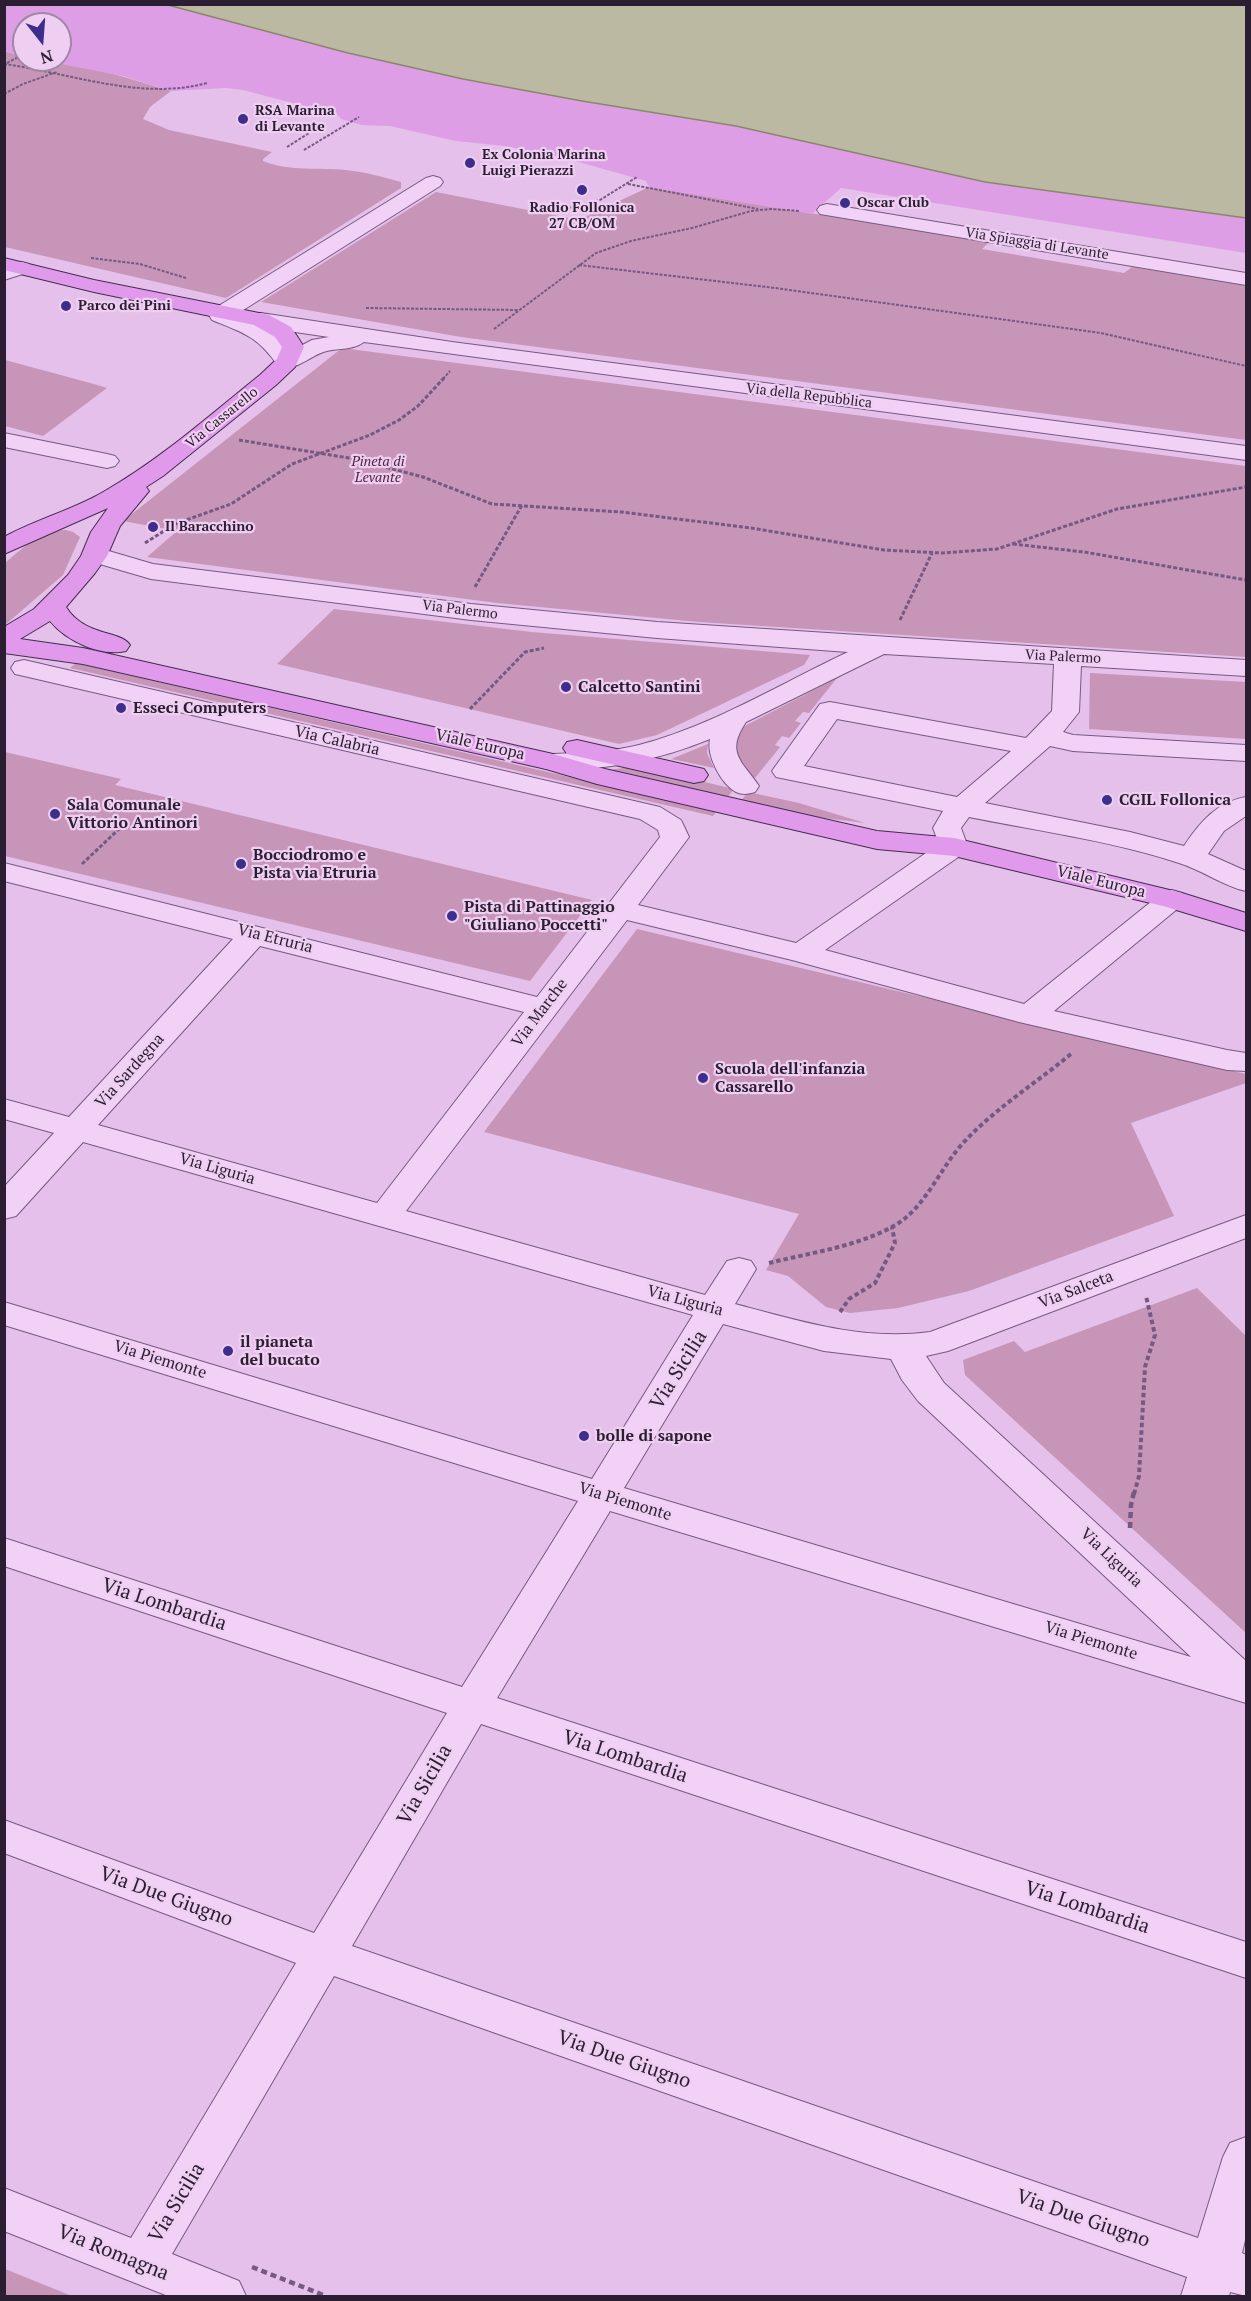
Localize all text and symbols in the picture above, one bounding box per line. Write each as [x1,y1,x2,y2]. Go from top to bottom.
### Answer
north arrow [12,12,72,72]
text: N [38,45,56,70]
place label: RSA Marina di Levante [255,103,335,136]
marker: RSA Marina di Levante [236,112,250,126]
place label: Ex Colonia Marina Luigi Pierazzi [482,147,606,180]
marker: Ex Colonia Marina Luigi Pierazzi [463,156,477,170]
marker: Radio Follonica 27 CB/OM [575,183,589,197]
place label: Oscar Club [857,195,929,211]
marker: Oscar Club [838,196,852,210]
place label: Radio Follonica 27 CB/OM [530,200,634,232]
street label: Via Spiaggia di Levante [964,224,1110,264]
place label: Parco dei Pini [78,298,171,314]
marker: Parco dei Pini [59,299,73,313]
street label: Via della Repubblica [745,380,873,412]
street label: Via Cassarello [182,384,262,452]
park label: Pineta di Levante [351,454,405,486]
place label: Il Baracchino [165,519,254,535]
marker: Il Baracchino [146,520,160,534]
street label: Via Palermo [421,597,499,623]
street label: Via Palermo [1025,647,1101,667]
place label: Calcetto Santini [578,677,701,697]
marker: Calcetto Santini [559,680,573,694]
place label: Esseci Computers [133,698,266,718]
marker: Esseci Computers [114,701,128,715]
street label: Via Calabria [293,722,381,760]
street label: Viale Europa [433,725,527,765]
place label: CGIL Follonica [1119,790,1231,810]
marker: CGIL Follonica [1100,793,1114,807]
place label: Sala Comunale Vittorio Antinori [67,795,198,833]
marker: Sala Comunale Vittorio Antinori [48,807,62,821]
place label: Bocciodromo e Pista via Etruria [253,845,377,883]
marker: Bocciodromo e Pista via Etruria [234,857,248,871]
street label: Viale Europa [1054,862,1148,902]
place label: Pista di Pattinaggio "Giuliano Poccetti" [464,897,615,935]
marker: Pista di Pattinaggio "Giuliano Poccetti" [445,909,459,923]
street label: Via Etruria [235,920,315,958]
street label: Via Marche [508,975,572,1051]
street label: Via Sardegna [92,1030,168,1112]
place label: Scuola dell'infanzia Cassarello [715,1059,866,1097]
marker: Scuola dell'infanzia Cassarello [696,1071,710,1085]
street label: Via Liguria [177,1149,257,1189]
street label: Via Salceta [1036,1267,1116,1313]
street label: Via Liguria [645,1282,725,1320]
street label: Via Sicilia [645,1326,713,1414]
place label: il pianeta del bucato [240,1332,320,1370]
street label: Via Piemonte [111,1337,209,1383]
marker: il pianeta del bucato [221,1344,235,1358]
place label: bolle di sapone [596,1426,712,1446]
marker: bolle di sapone [577,1429,591,1443]
street label: Via Piemonte [576,1479,674,1525]
street label: Via Liguria [1076,1524,1146,1592]
street label: Via Lombardia [99,1574,229,1636]
street label: Via Piemonte [1042,1618,1140,1664]
street label: Via Lombardia [560,1726,690,1788]
street label: Via Sicilia [392,1741,458,1829]
street label: Via Due Giugno [96,1862,236,1932]
street label: Via Lombardia [1022,1877,1152,1939]
street label: Via Due Giugno [554,2026,694,2094]
street label: Via Sicilia [144,2159,210,2247]
street label: Via Due Giugno [1013,2185,1153,2253]
street label: Via Romagna [54,2220,172,2286]

